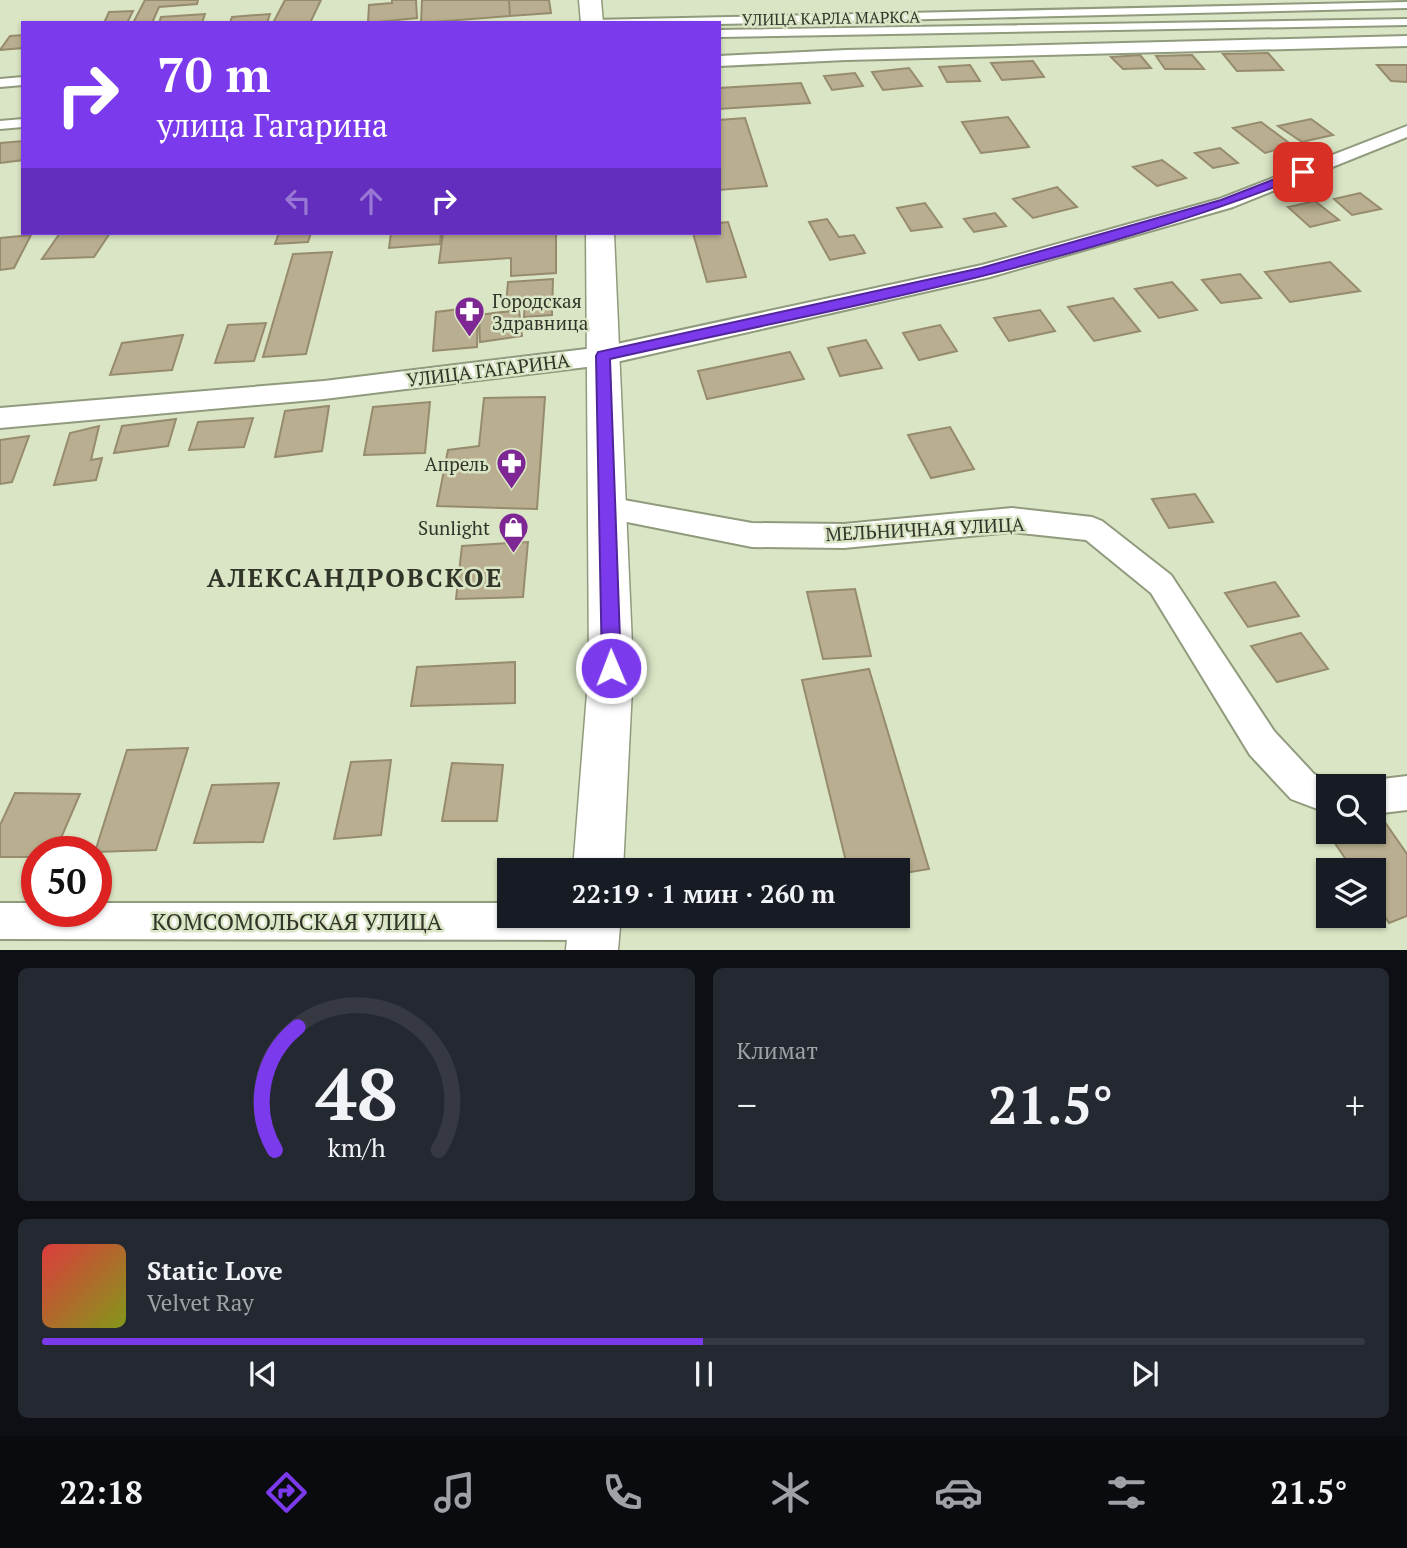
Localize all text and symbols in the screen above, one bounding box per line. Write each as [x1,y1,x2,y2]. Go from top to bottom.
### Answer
street label: УЛИЦА КАРЛА МАРКСА [742,5,920,31]
text: 70 m [157,41,271,106]
icon: right [42,49,133,140]
text: улица Гагарина [157,104,388,146]
pin [1273,142,1333,202]
icon: arrive [1284,153,1322,191]
icon: left [279,182,317,220]
icon: ahead [352,182,390,220]
icon: right [425,182,463,220]
place label: Городская Здравница [492,288,589,335]
pharmacy icon: Городская Здравница [452,295,486,339]
street label: УЛИЦА ГАГАРИНА [405,347,571,392]
pharmacy icon: Апрель [495,447,529,491]
place label: Апрель [424,451,489,476]
shop icon: Sunlight [496,511,530,555]
street label: МЕЛЬНИЧНАЯ УЛИЦА [825,511,1025,546]
place label: Sunlight [418,515,490,540]
district label: АЛЕКСАНДРОВСКОЕ [207,560,503,594]
position arrow [574,631,648,705]
map controls [1316,774,1386,928]
button: search [1316,774,1386,844]
speed limit sign: 50 [21,836,112,927]
button: layers [1316,858,1386,928]
text: 22:19 · 1 мин · 260 m [572,876,835,910]
street label: КОМСОМОЛЬСКАЯ УЛИЦА [152,906,443,937]
text: Климат [737,1035,818,1066]
text: 48 [315,1045,397,1142]
text: 21.5° [988,1070,1113,1139]
text: − [737,1080,757,1130]
text: + [1345,1080,1365,1130]
text: km/h [327,1131,385,1164]
text: Static Love [147,1253,283,1287]
text: Velvet Ray [147,1287,254,1318]
icon: previous [244,1355,282,1393]
icon: pause [685,1355,723,1393]
icon: next [1126,1355,1164,1393]
icon: directions [262,1468,311,1517]
icon: music [430,1468,479,1517]
icon: phone [598,1468,647,1517]
icon: climate [766,1468,815,1517]
icon: car [934,1468,983,1517]
icon: filters [1102,1468,1151,1517]
text: 22:18 [60,1471,143,1513]
text: 21.5° [1271,1471,1347,1513]

